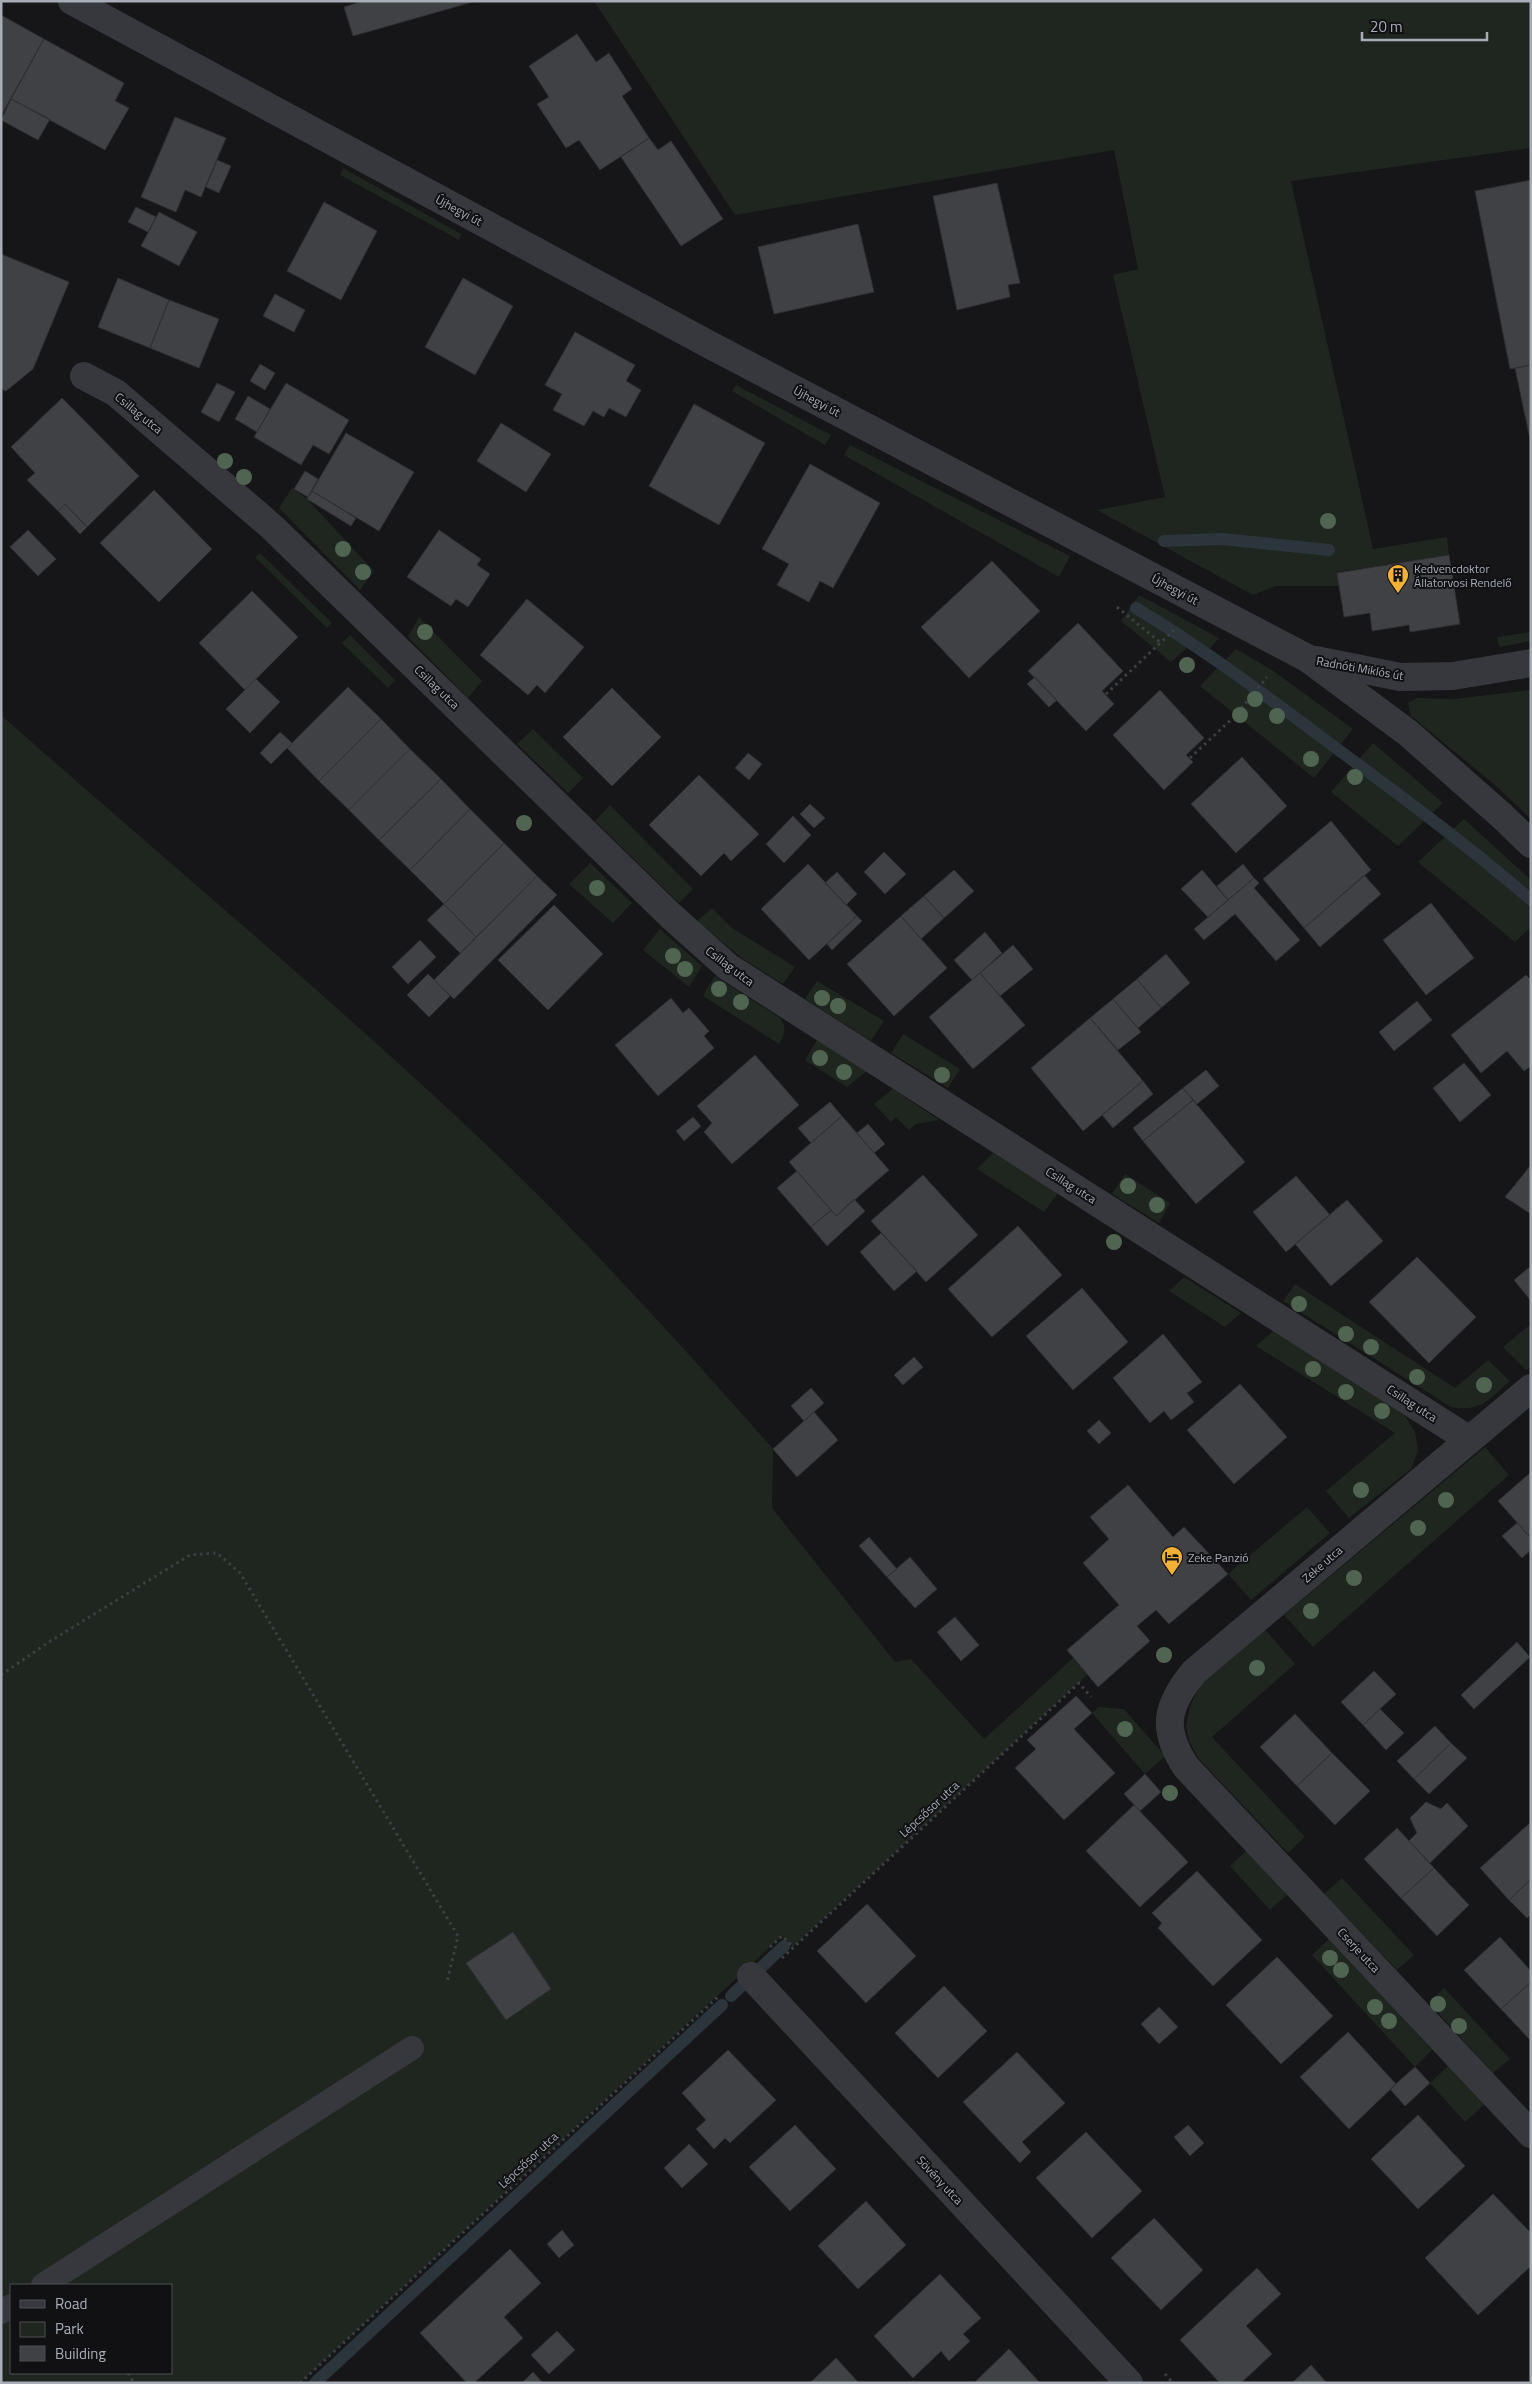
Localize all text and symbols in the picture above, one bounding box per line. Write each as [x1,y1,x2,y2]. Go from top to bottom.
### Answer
scale bar [1362,10,1487,42]
text: 20 m [1370,15,1403,38]
street label: Újhegyi út [432,190,487,231]
street label: Újhegyi út [790,381,845,422]
street label: Csillag utca [111,388,167,438]
place label: Kedvencdoktor Állatorvosi Rendelő [1414,559,1512,592]
building icon: Kedvencdoktor Állatorvosi Rendelő [1386,563,1410,594]
street label: Újhegyi út [1148,569,1203,610]
street label: Radnóti Miklós út [1315,651,1406,685]
street label: Csillag utca [410,660,464,714]
street label: Csillag utca [702,941,758,991]
street label: Csillag utca [1042,1162,1100,1208]
street label: Csillag utca [1383,1380,1441,1426]
street label: Zeke utca [1297,1541,1347,1587]
hotel icon: Zeke Panzió [1160,1545,1184,1576]
place label: Zeke Panzió [1188,1548,1249,1567]
street label: Lépcsősor utca [895,1776,963,1842]
street label: Cserje utca [1333,1923,1385,1977]
street label: Lépcsősor utca [494,2127,562,2193]
street label: Sövény utca [912,2151,968,2209]
legend [10,2284,172,2374]
text: Road [55,2292,87,2315]
text: Park [55,2317,84,2340]
text: Building [55,2342,106,2365]

